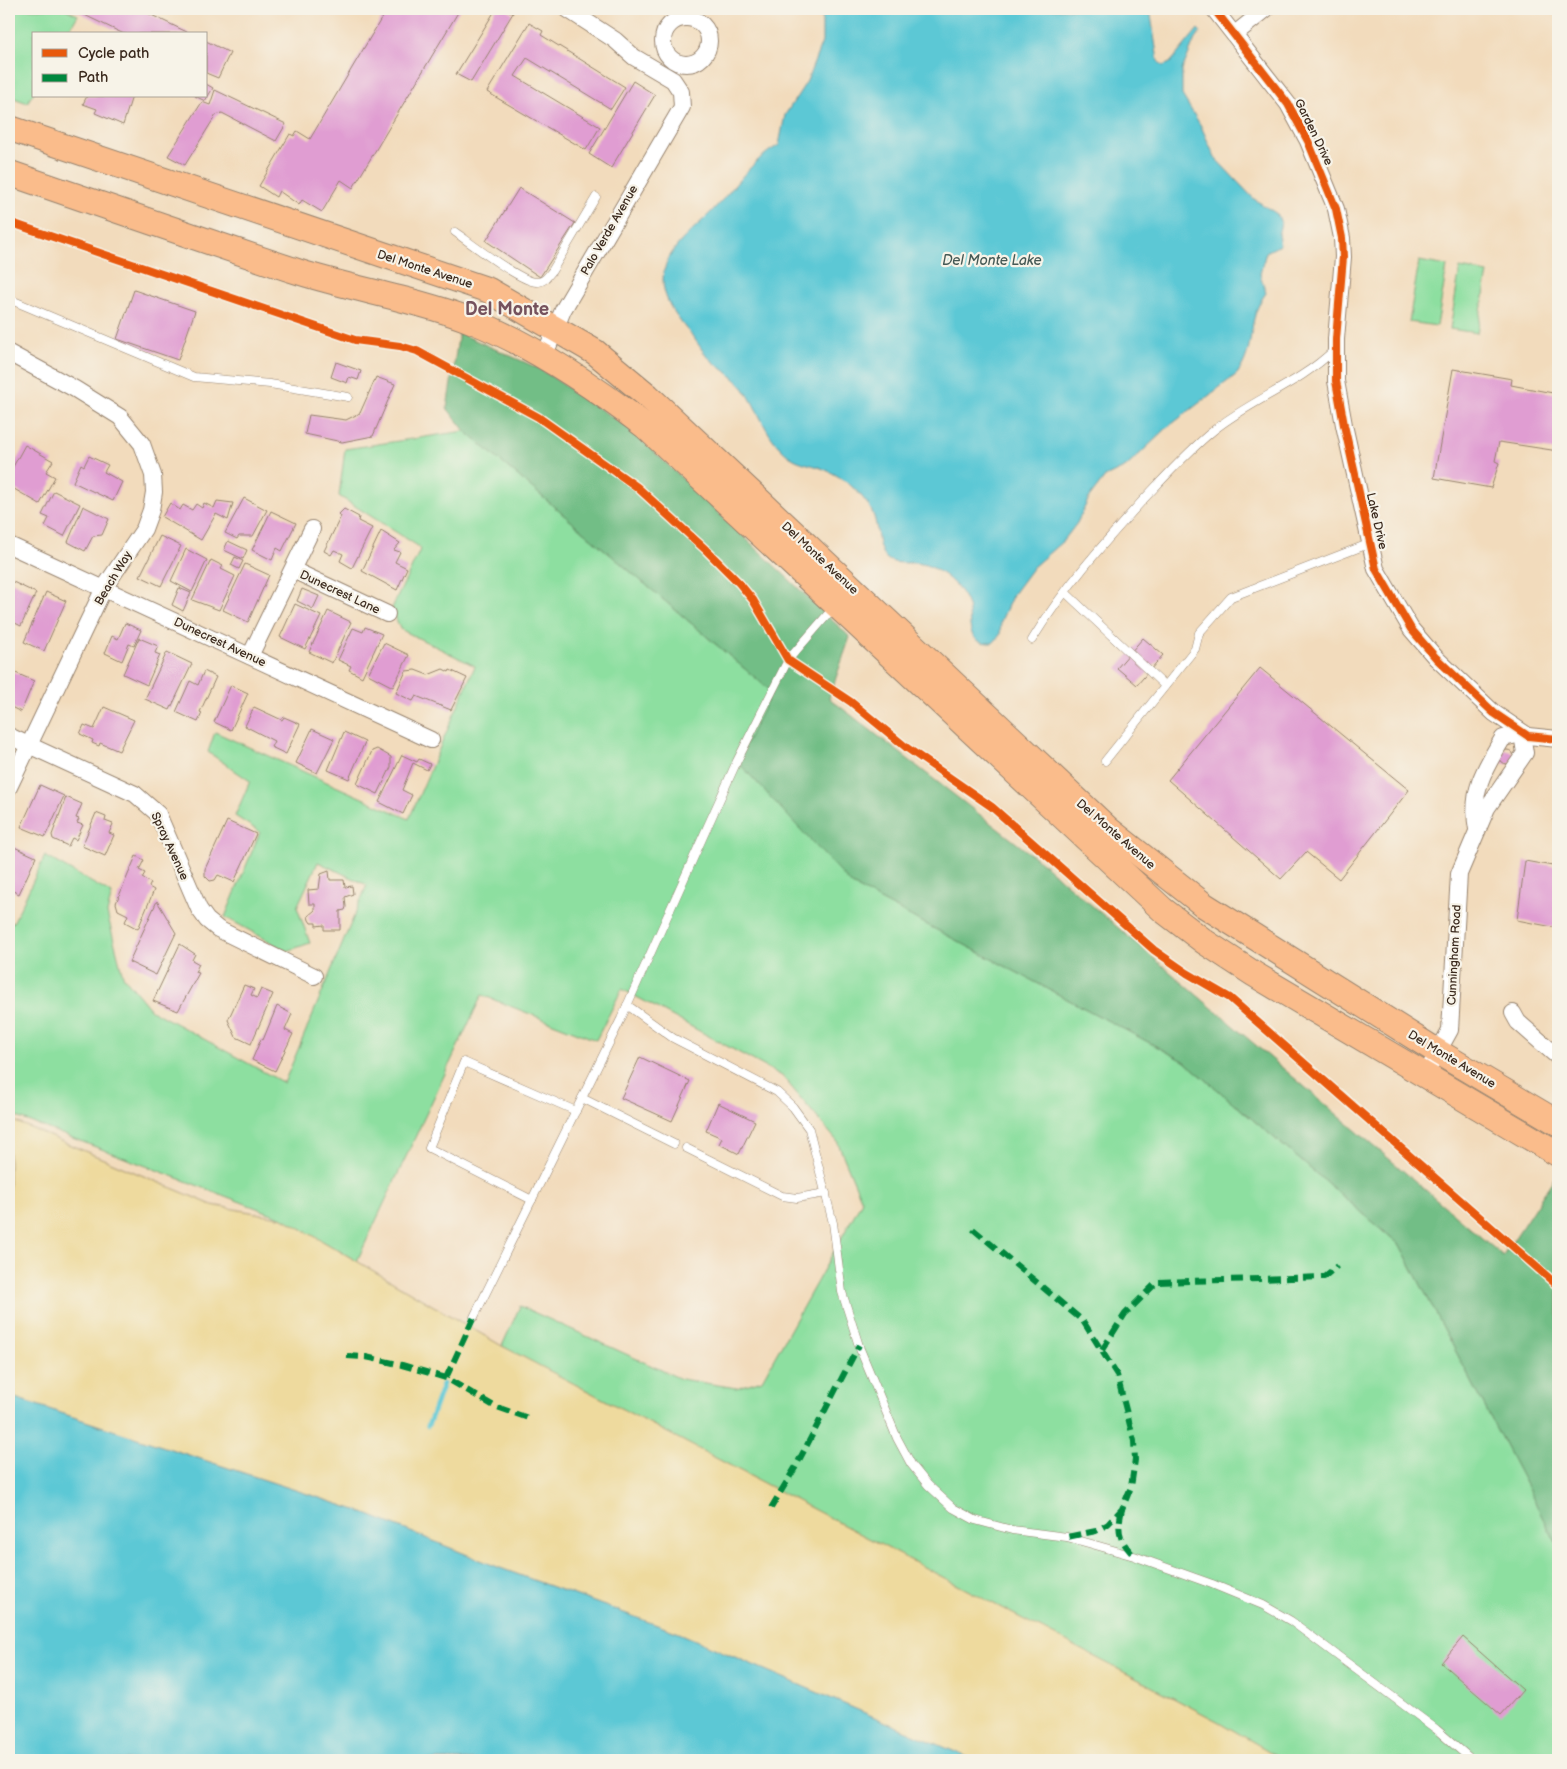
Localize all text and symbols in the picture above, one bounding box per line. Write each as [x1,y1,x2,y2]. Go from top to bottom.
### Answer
legend [32,32,208,98]
text: Cycle path [78,44,149,63]
text: Path [78,68,108,87]
street label: Garden Drive [1291,97,1336,168]
street label: Palo Verde Avenue [578,183,641,278]
street label: Del Monte Avenue [375,247,474,292]
water label: Del Monte Lake [942,252,1042,269]
district label: Del Monte [465,299,549,320]
street label: Lake Drive [1363,491,1390,551]
street label: Del Monte Avenue [778,519,861,598]
street label: Beach Way [91,548,136,608]
street label: Dunecrest Lane [297,567,382,618]
street label: Dunecrest Avenue [171,615,268,670]
street label: Del Monte Avenue [1073,796,1158,873]
street label: Spray Avenue [147,810,192,883]
street label: Cunningham Road [1444,904,1465,1006]
street label: Del Monte Avenue [1405,1027,1498,1091]

